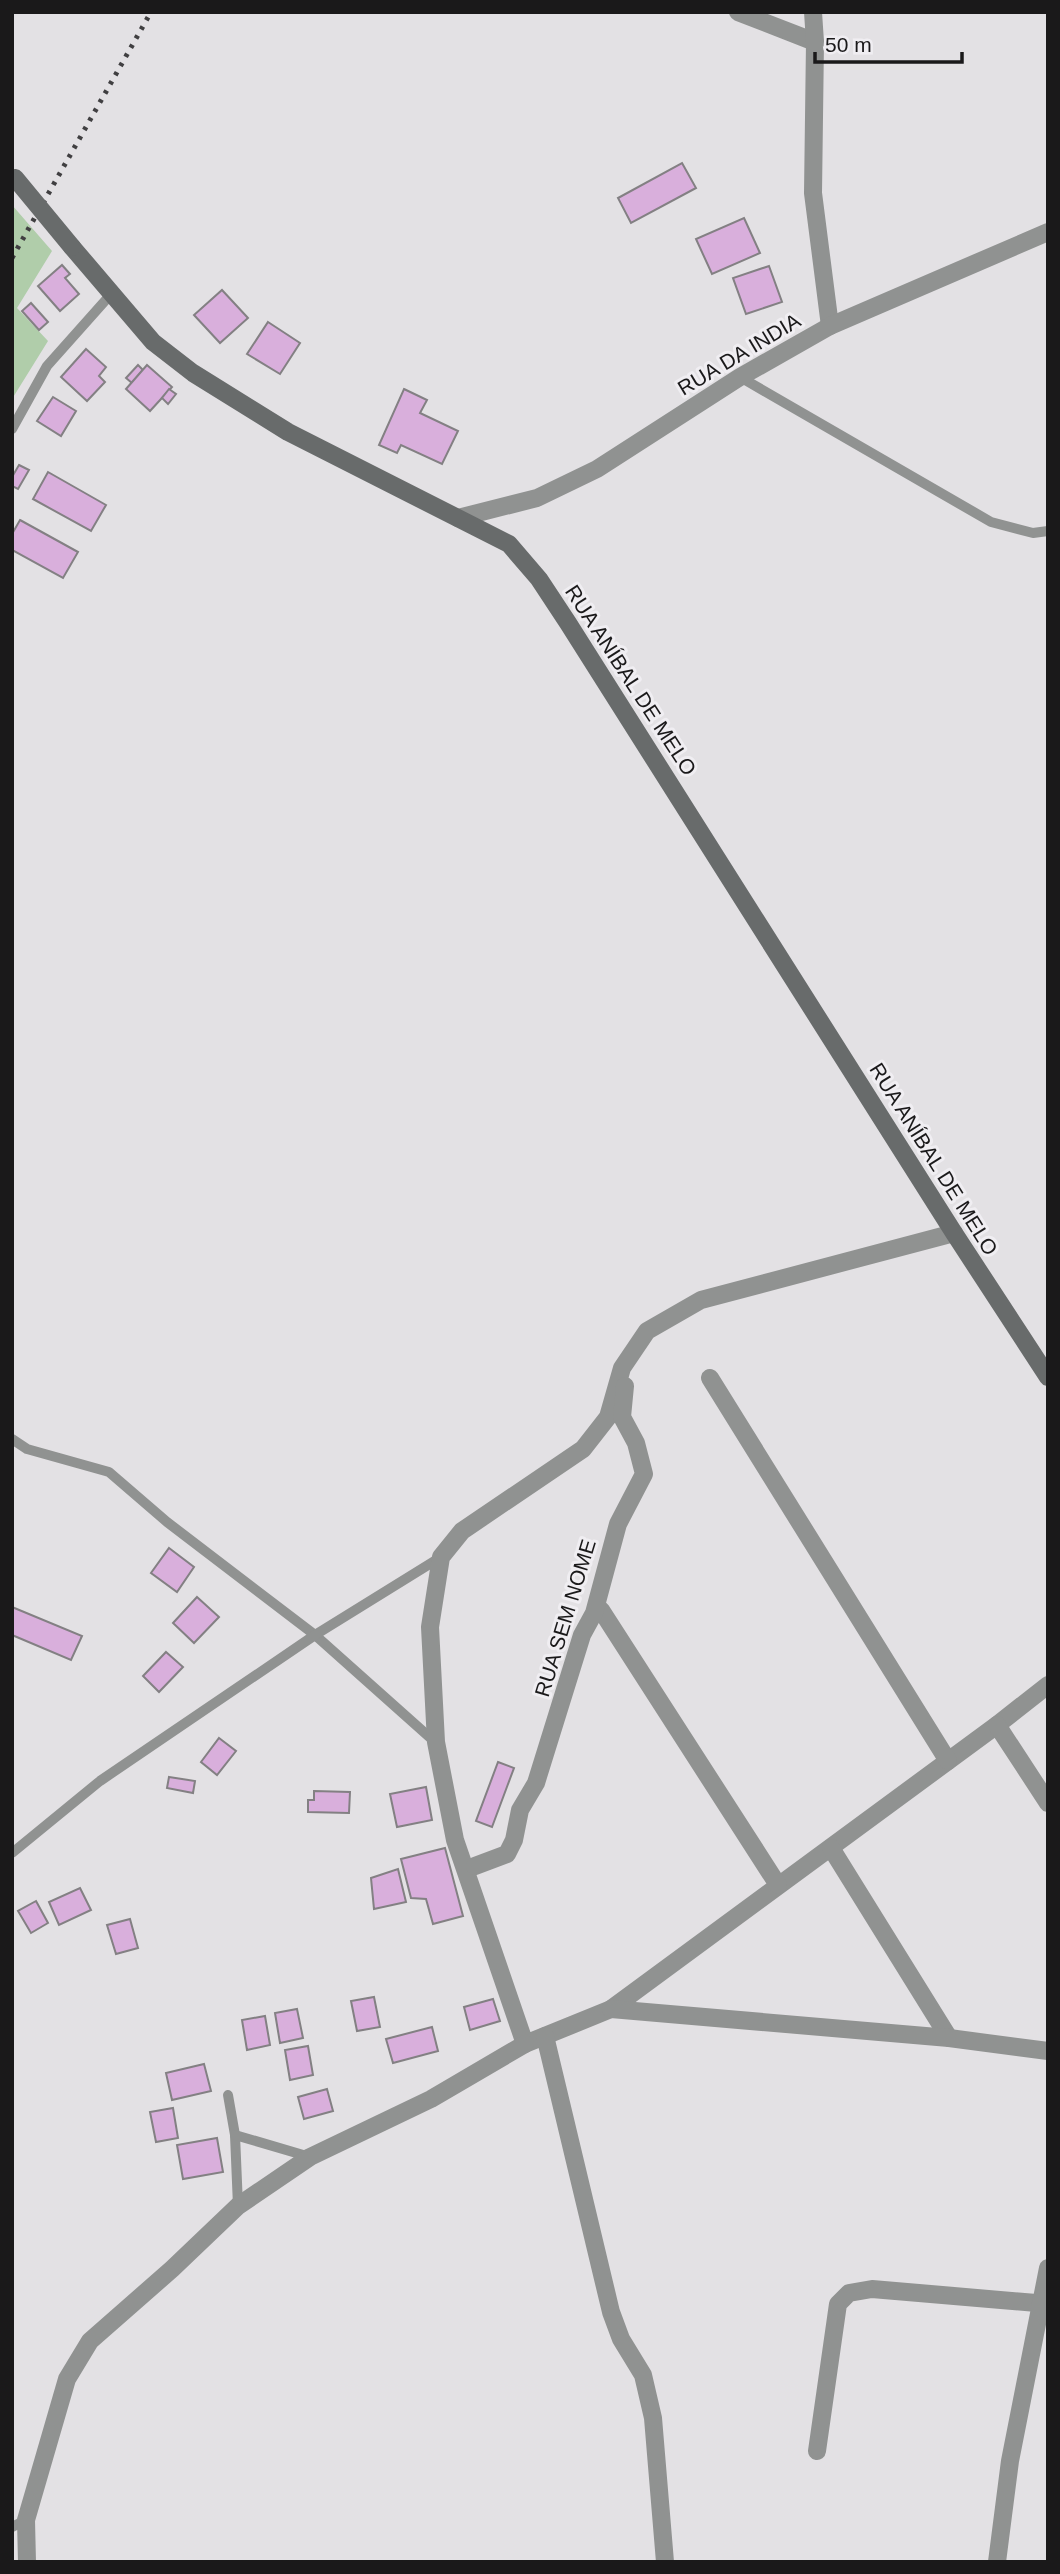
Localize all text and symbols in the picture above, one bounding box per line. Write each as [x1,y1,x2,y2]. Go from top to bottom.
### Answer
scale bar [815,21,962,65]
text: 50 m [825,33,872,56]
street label: RUA DA INDIA [674,308,804,400]
street label: RUA ANÍBAL DE MELO [561,581,701,779]
street label: RUA ANÍBAL DE MELO [865,1059,1003,1259]
street label: RUA SEM NOME [530,1537,600,1699]

